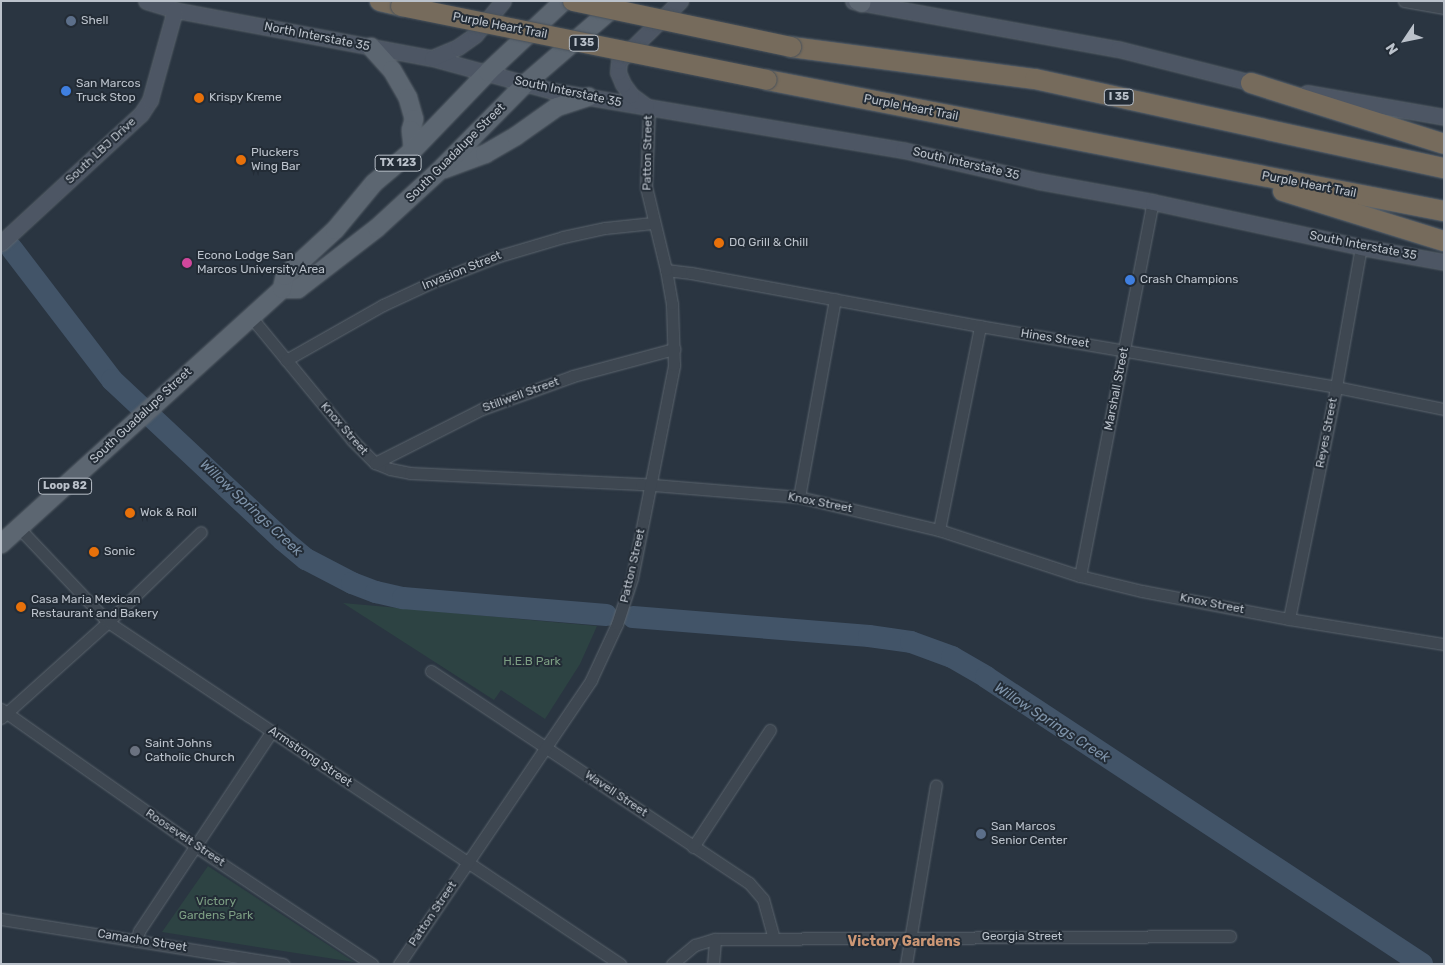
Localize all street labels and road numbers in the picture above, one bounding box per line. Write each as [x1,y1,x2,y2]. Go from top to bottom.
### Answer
street label: Purple Heart Trail [451,10,549,42]
street label: North Interstate 35 [263,20,371,54]
road number: I 35 [568,34,600,52]
street label: South Interstate 35 [513,74,623,110]
road number: I 35 [1103,88,1135,105]
street label: Purple Heart Trail [862,92,960,124]
street label: South Guadalupe Street [404,101,508,205]
street label: South LBJ Drive [63,115,139,187]
street label: Patton Street [640,115,656,191]
street label: South Interstate 35 [911,145,1021,183]
road number: TX 123 [374,154,422,172]
street label: Purple Heart Trail [1260,169,1358,201]
street label: South Interstate 35 [1308,229,1418,263]
street label: Invasion Street [420,249,504,293]
street label: Hines Street [1020,326,1090,352]
street label: Marshall Street [1102,346,1132,432]
street label: South Guadalupe Street [87,365,195,467]
street label: Stillwell Street [481,374,561,416]
street label: Reyes Street [1313,397,1341,469]
street label: Knox Street [317,400,371,458]
road number: Loop 82 [38,478,92,494]
street label: Knox Street [787,490,853,516]
street label: Patton Street [618,528,648,604]
street label: Knox Street [1179,591,1245,617]
street label: Armstrong Street [266,724,354,790]
street label: Wavell Street [582,768,650,820]
street label: Roosevelt Street [143,806,227,870]
street label: Patton Street [406,879,460,949]
street label: Camacho Street [96,927,188,955]
street label: Georgia Street [982,930,1062,944]

